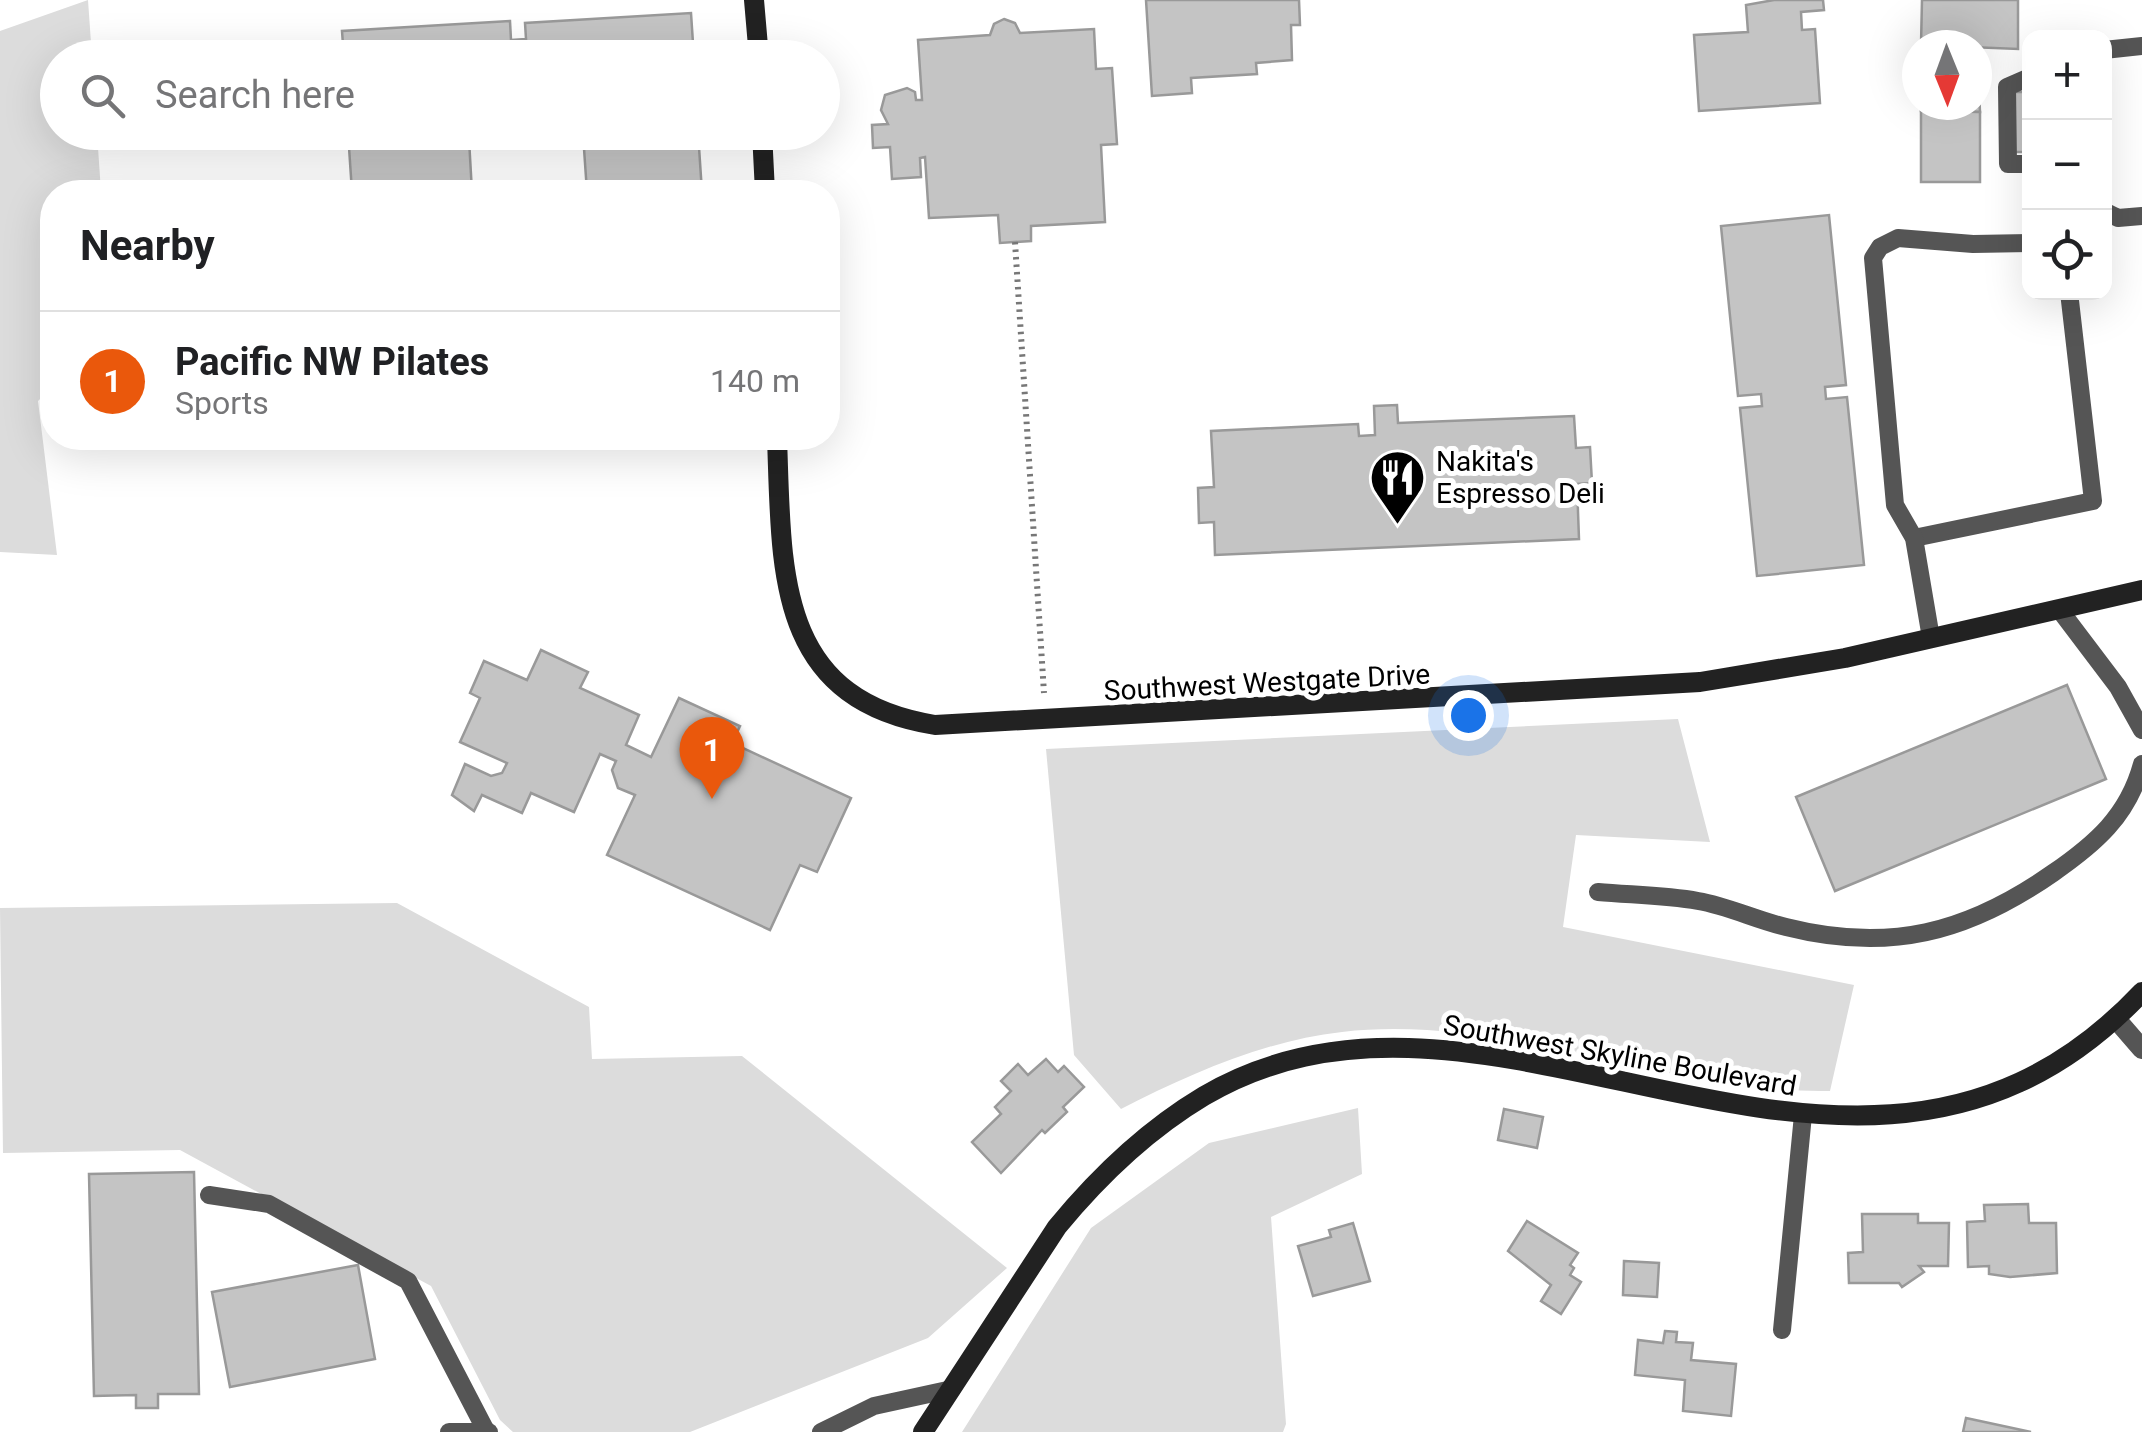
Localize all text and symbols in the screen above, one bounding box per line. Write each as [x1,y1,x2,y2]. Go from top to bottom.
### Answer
north arrow [1902,30,1992,120]
map controls [2022,30,2112,300]
button: + [2022,30,2112,120]
search box [40,40,840,150]
icon: search [75,68,130,123]
text: Search here [155,73,355,117]
button: − [2022,120,2112,210]
button: locate [2022,210,2112,300]
text: Nearby [80,221,215,270]
text: Pacific NW Pilates [175,340,489,384]
text: 1 [103,362,122,400]
text: 140 m [710,362,800,400]
text: Sports [175,384,269,422]
place label: Nakita's Espresso Deli [1436,445,1605,510]
restaurant icon: Nakita's Espresso Deli [1367,447,1427,526]
street label: Southwest Westgate Drive [1103,657,1431,708]
your location [1443,690,1494,741]
pin: 1 [680,716,744,799]
street label: Southwest Skyline Boulevard [1441,1008,1799,1103]

